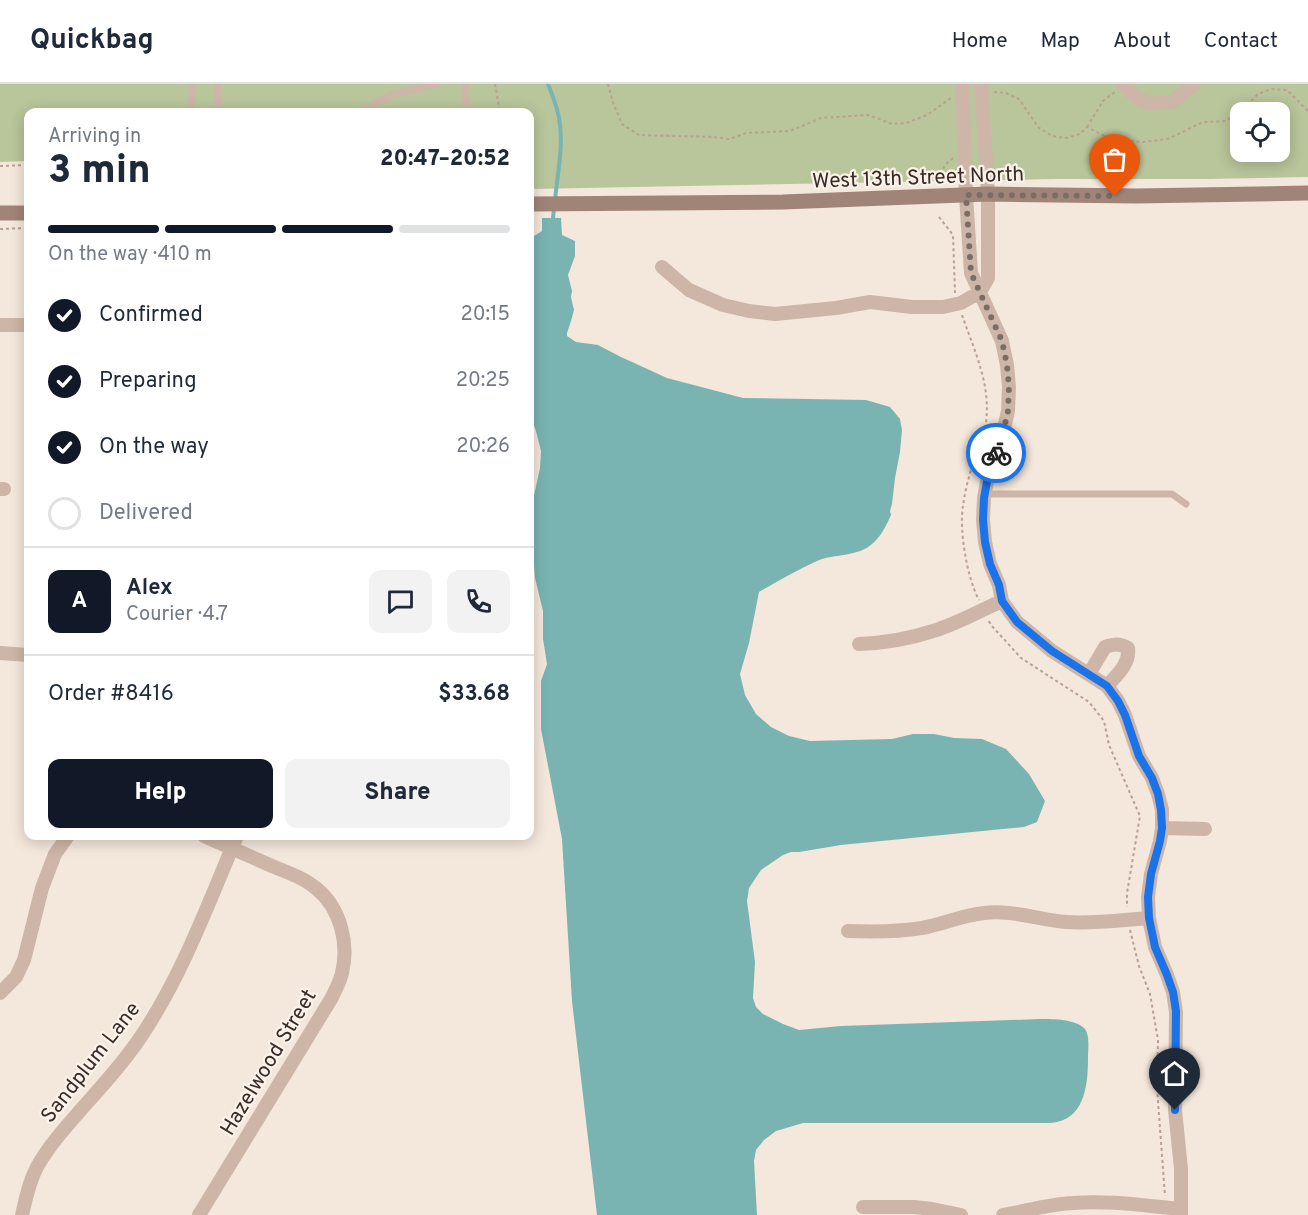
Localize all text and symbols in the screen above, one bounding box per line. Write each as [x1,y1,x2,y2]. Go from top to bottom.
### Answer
text: Quickbag [30,23,154,59]
text: Home [952,28,1008,55]
text: Map [1041,28,1080,55]
text: About [1113,28,1171,55]
text: Contact [1204,28,1278,55]
map controls [1230,102,1290,162]
button: locate [1230,102,1290,162]
text: Arriving in [48,124,141,150]
pin [1089,134,1140,196]
icon: bag [1098,143,1131,176]
text: 20:47–20:52 [380,146,510,173]
text: 3 min [48,148,151,197]
street label: West 13th Street North [811,161,1025,196]
text: On the way · 410 m [48,242,212,268]
icon: check [48,299,81,332]
text: Confirmed [99,302,203,329]
text: 20:15 [461,302,510,328]
icon: check [48,365,81,398]
text: Preparing [99,368,197,395]
text: 20:25 [456,368,510,394]
courier [966,423,1026,483]
icon: check [48,431,81,464]
text: On the way [99,434,209,461]
text: 20:26 [456,434,510,460]
icon: bike [980,437,1013,470]
text: Delivered [99,500,193,527]
button: chat [369,570,432,633]
button: phone [447,570,510,633]
text: Alex [126,575,173,602]
text: A [72,588,87,615]
text: Courier · 4.7 [126,602,228,628]
text: Order #8416 [48,681,174,708]
text: $33.68 [438,681,510,708]
button: Help [48,759,273,828]
button: Share [285,759,510,828]
street label: Hazelwood Street [215,985,324,1141]
street label: Sandplum Lane [35,997,147,1129]
pin [1149,1048,1200,1110]
icon: home [1158,1057,1191,1090]

